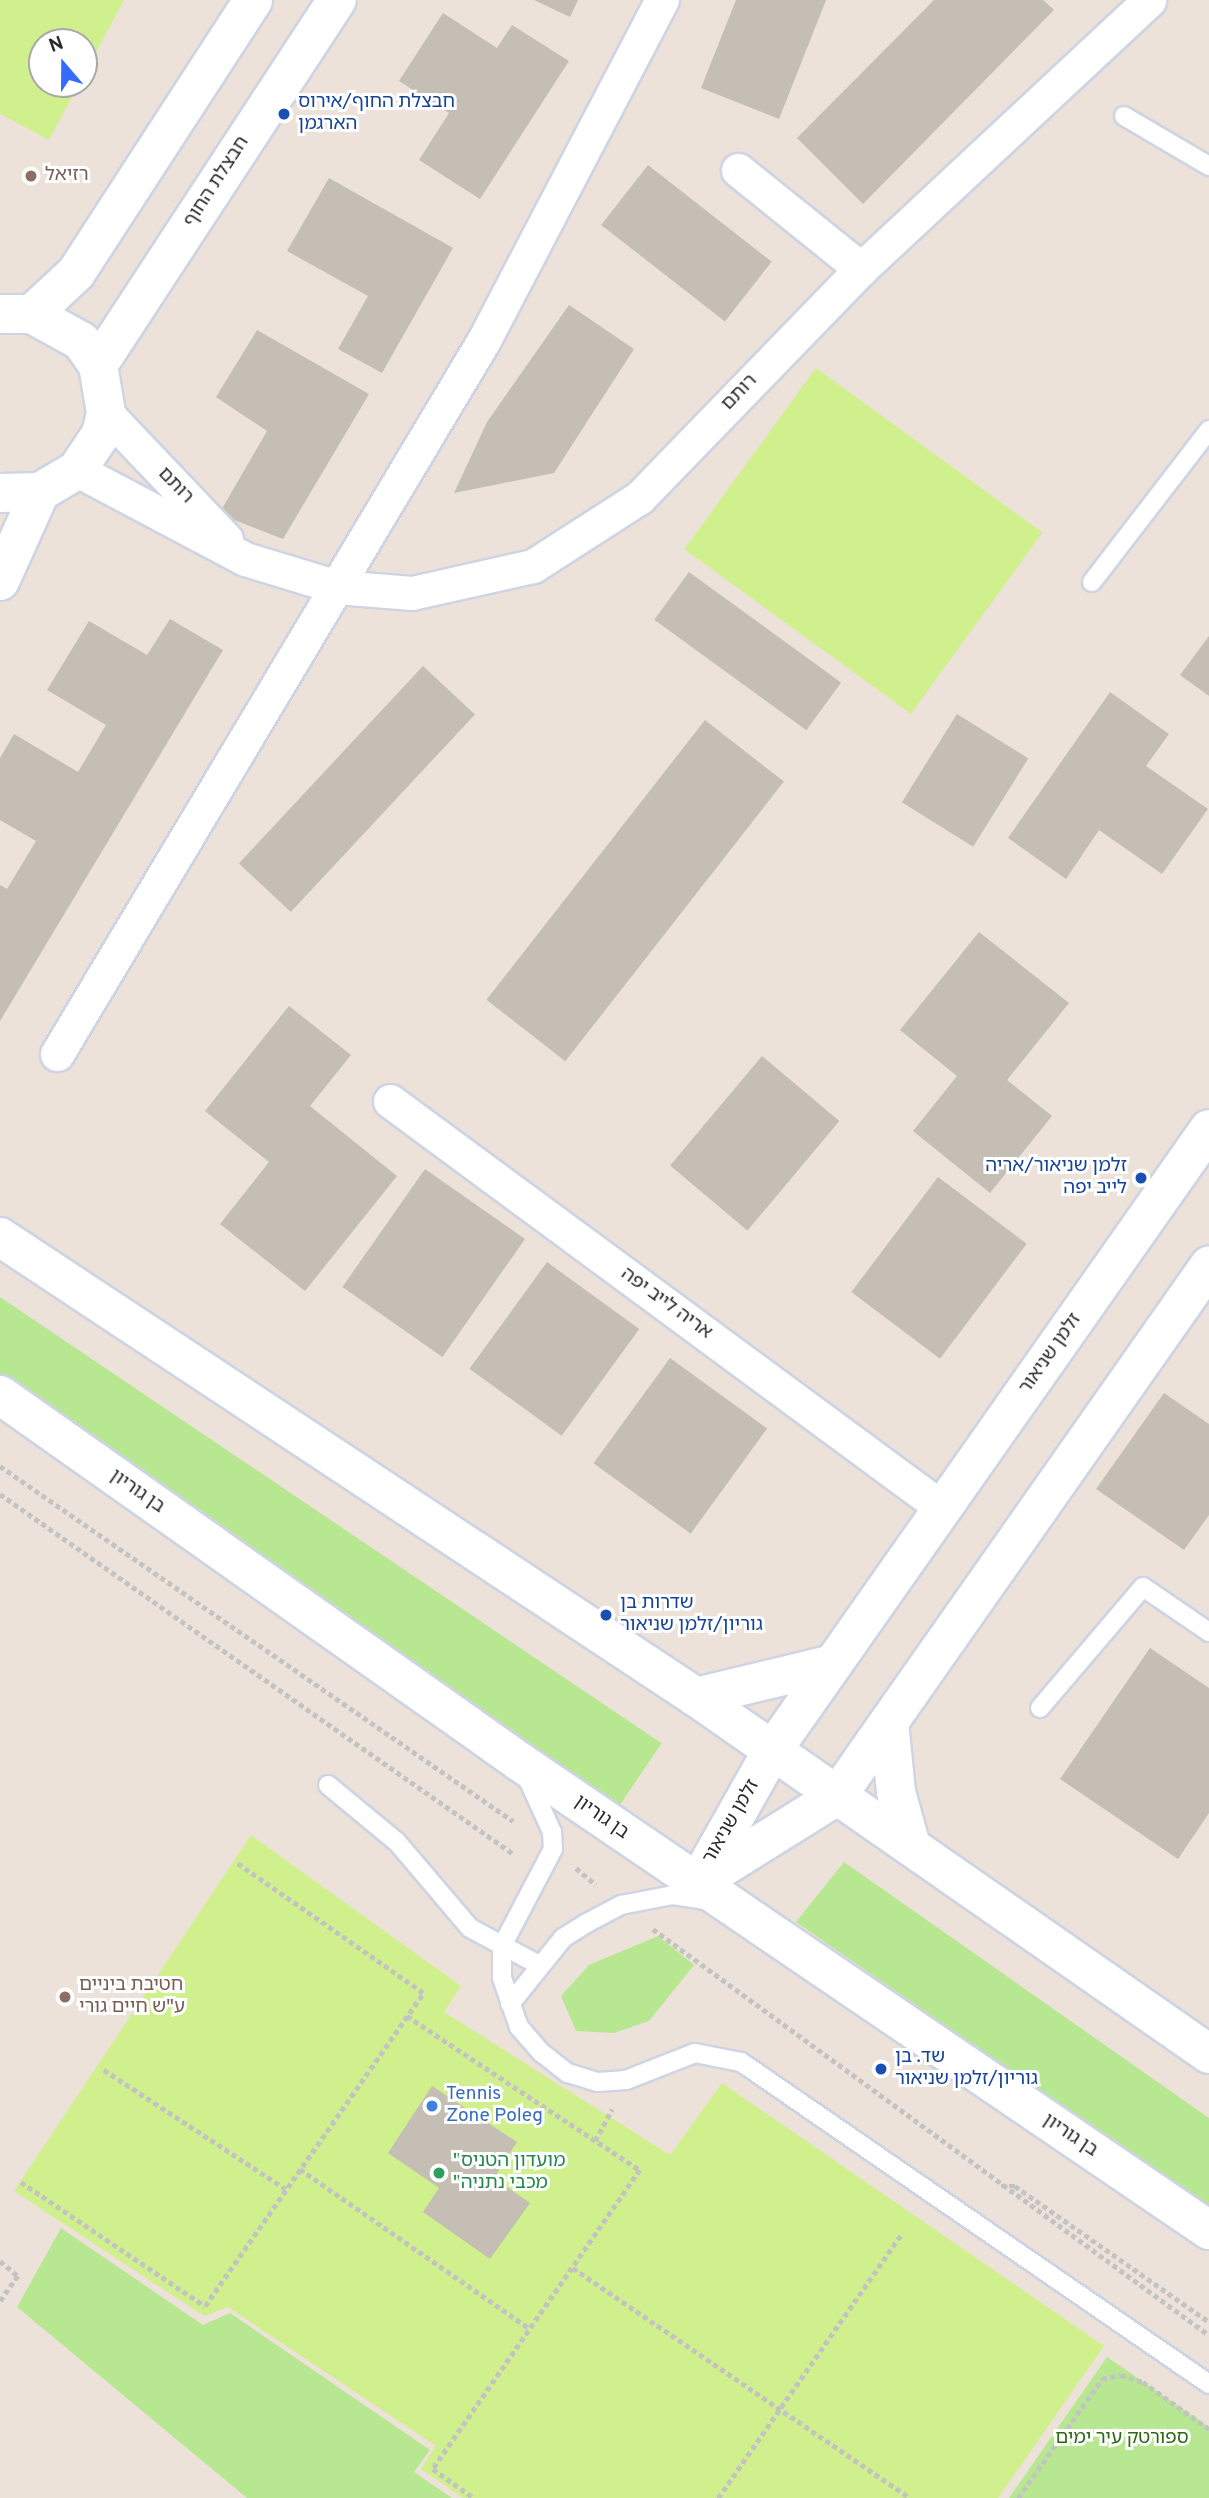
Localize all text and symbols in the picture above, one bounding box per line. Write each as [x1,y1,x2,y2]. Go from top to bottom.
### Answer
north arrow [28,28,98,98]
text: N [46,32,67,59]
place label: חבצלת החוף/אירוס הארגמן [298,92,455,136]
marker: חבצלת החוף/אירוס הארגמן [276,106,292,122]
street label: חבצלת החוף [179,132,255,232]
place label: רזיאל [45,165,89,187]
marker: רזיאל [23,168,39,184]
street label: רותם [717,370,763,416]
street label: רותם [152,463,198,509]
place label: זלמן שניאור/אריה לייב יפה [985,1156,1127,1200]
marker: זלמן שניאור/אריה לייב יפה [1133,1170,1149,1186]
street label: אריה לייב יפה [616,1263,716,1345]
street label: זלמן שניאור [1015,1309,1087,1399]
street label: בן גוריון [105,1465,169,1519]
place label: שדרות בן גוריון/זלמן שניאור [620,1593,763,1637]
marker: שדרות בן גוריון/זלמן שניאור [598,1607,614,1623]
street label: זלמן שניאור [699,1776,765,1868]
street label: בן גוריון [569,1791,633,1845]
place label: חטיבת ביניים ע"ש חיים גורי [79,1975,185,2019]
marker: חטיבת ביניים ע"ש חיים גורי [57,1989,73,2005]
place label: שד. בן גוריון/זלמן שניאור [895,2047,1038,2091]
marker: שד. בן גוריון/זלמן שניאור [873,2061,889,2077]
place label: Tennis Zone Poleg [446,2084,543,2128]
marker: Tennis Zone Poleg [424,2098,440,2114]
street label: בן גוריון [1038,2109,1102,2163]
place label: "מועדון הטניס "מכבי נתניה [453,2151,565,2195]
marker: "מועדון הטניס "מכבי נתניה [431,2165,447,2181]
park label: ספורטק עיר ימים [1055,2428,1189,2450]

